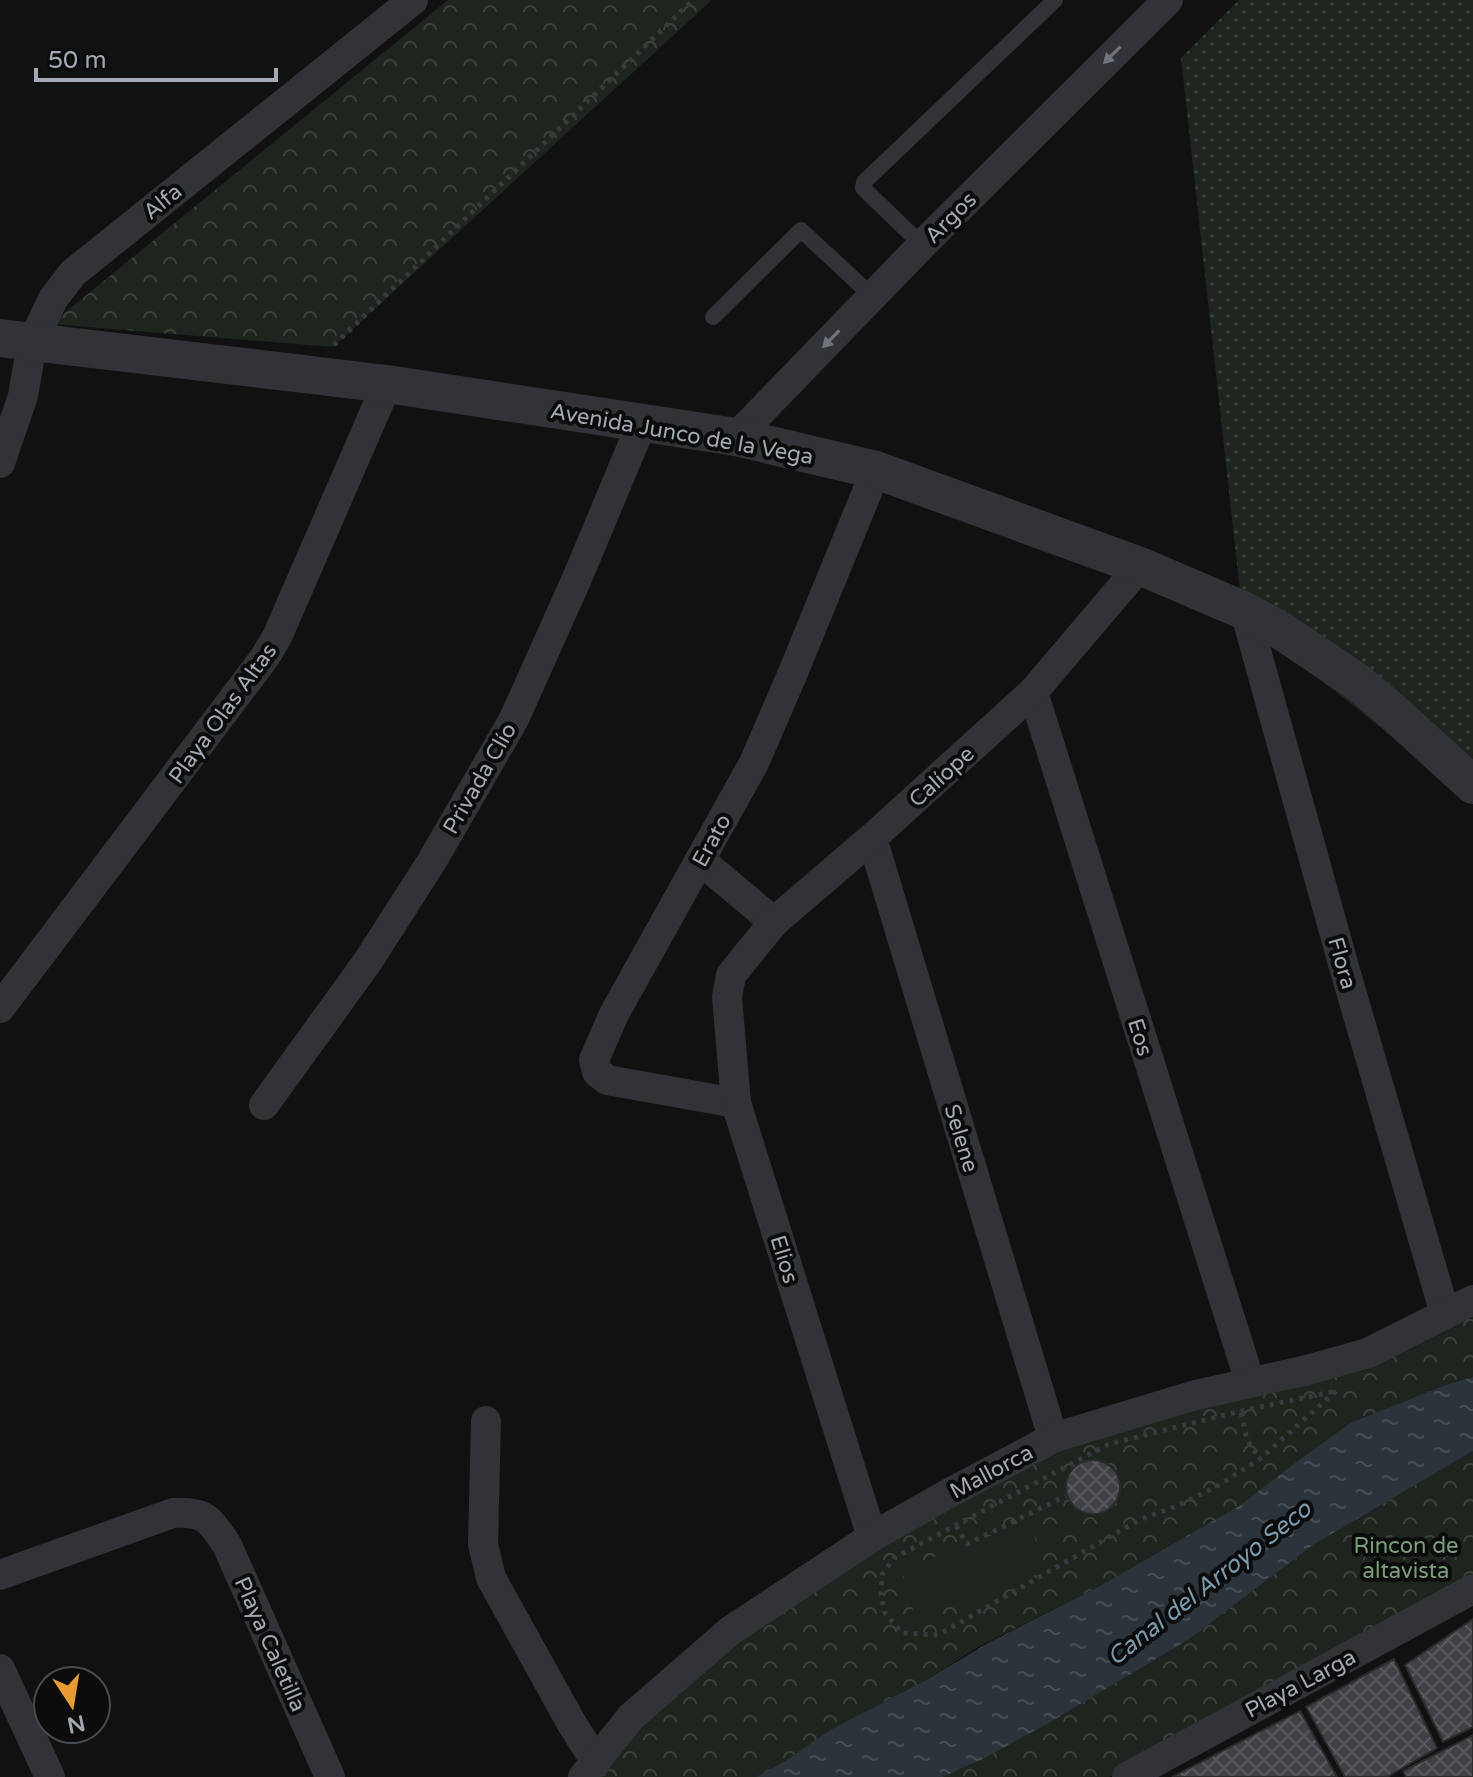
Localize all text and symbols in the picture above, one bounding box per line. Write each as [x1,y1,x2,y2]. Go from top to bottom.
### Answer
scale bar [36,32,276,82]
one-way arrow [1103,45,1122,64]
text: 50 m [48,46,106,75]
street label: Alfa [138,178,187,225]
street label: Argos [920,187,982,249]
one-way arrow [822,329,841,348]
street label: Avenida Junco de la Vega [548,398,815,470]
street label: Playa Olas Altas [163,638,282,789]
street label: Privada Clío [438,718,522,839]
street label: Calíope [904,741,979,813]
street label: Erato [687,810,737,871]
street label: Flora [1322,934,1362,992]
street label: Eos [1122,1015,1158,1059]
street label: Selene [938,1101,984,1175]
street label: Elios [764,1232,804,1286]
street label: Mallorca [946,1439,1037,1505]
water label: Canal del Arroyo Seco [1102,1494,1318,1672]
park label: Rincon de altavista [1353,1533,1459,1584]
street label: Playa Caletilla [229,1573,311,1716]
street label: Playa Larga [1241,1644,1360,1724]
north arrow [32,1665,112,1745]
text: N [65,1709,87,1738]

